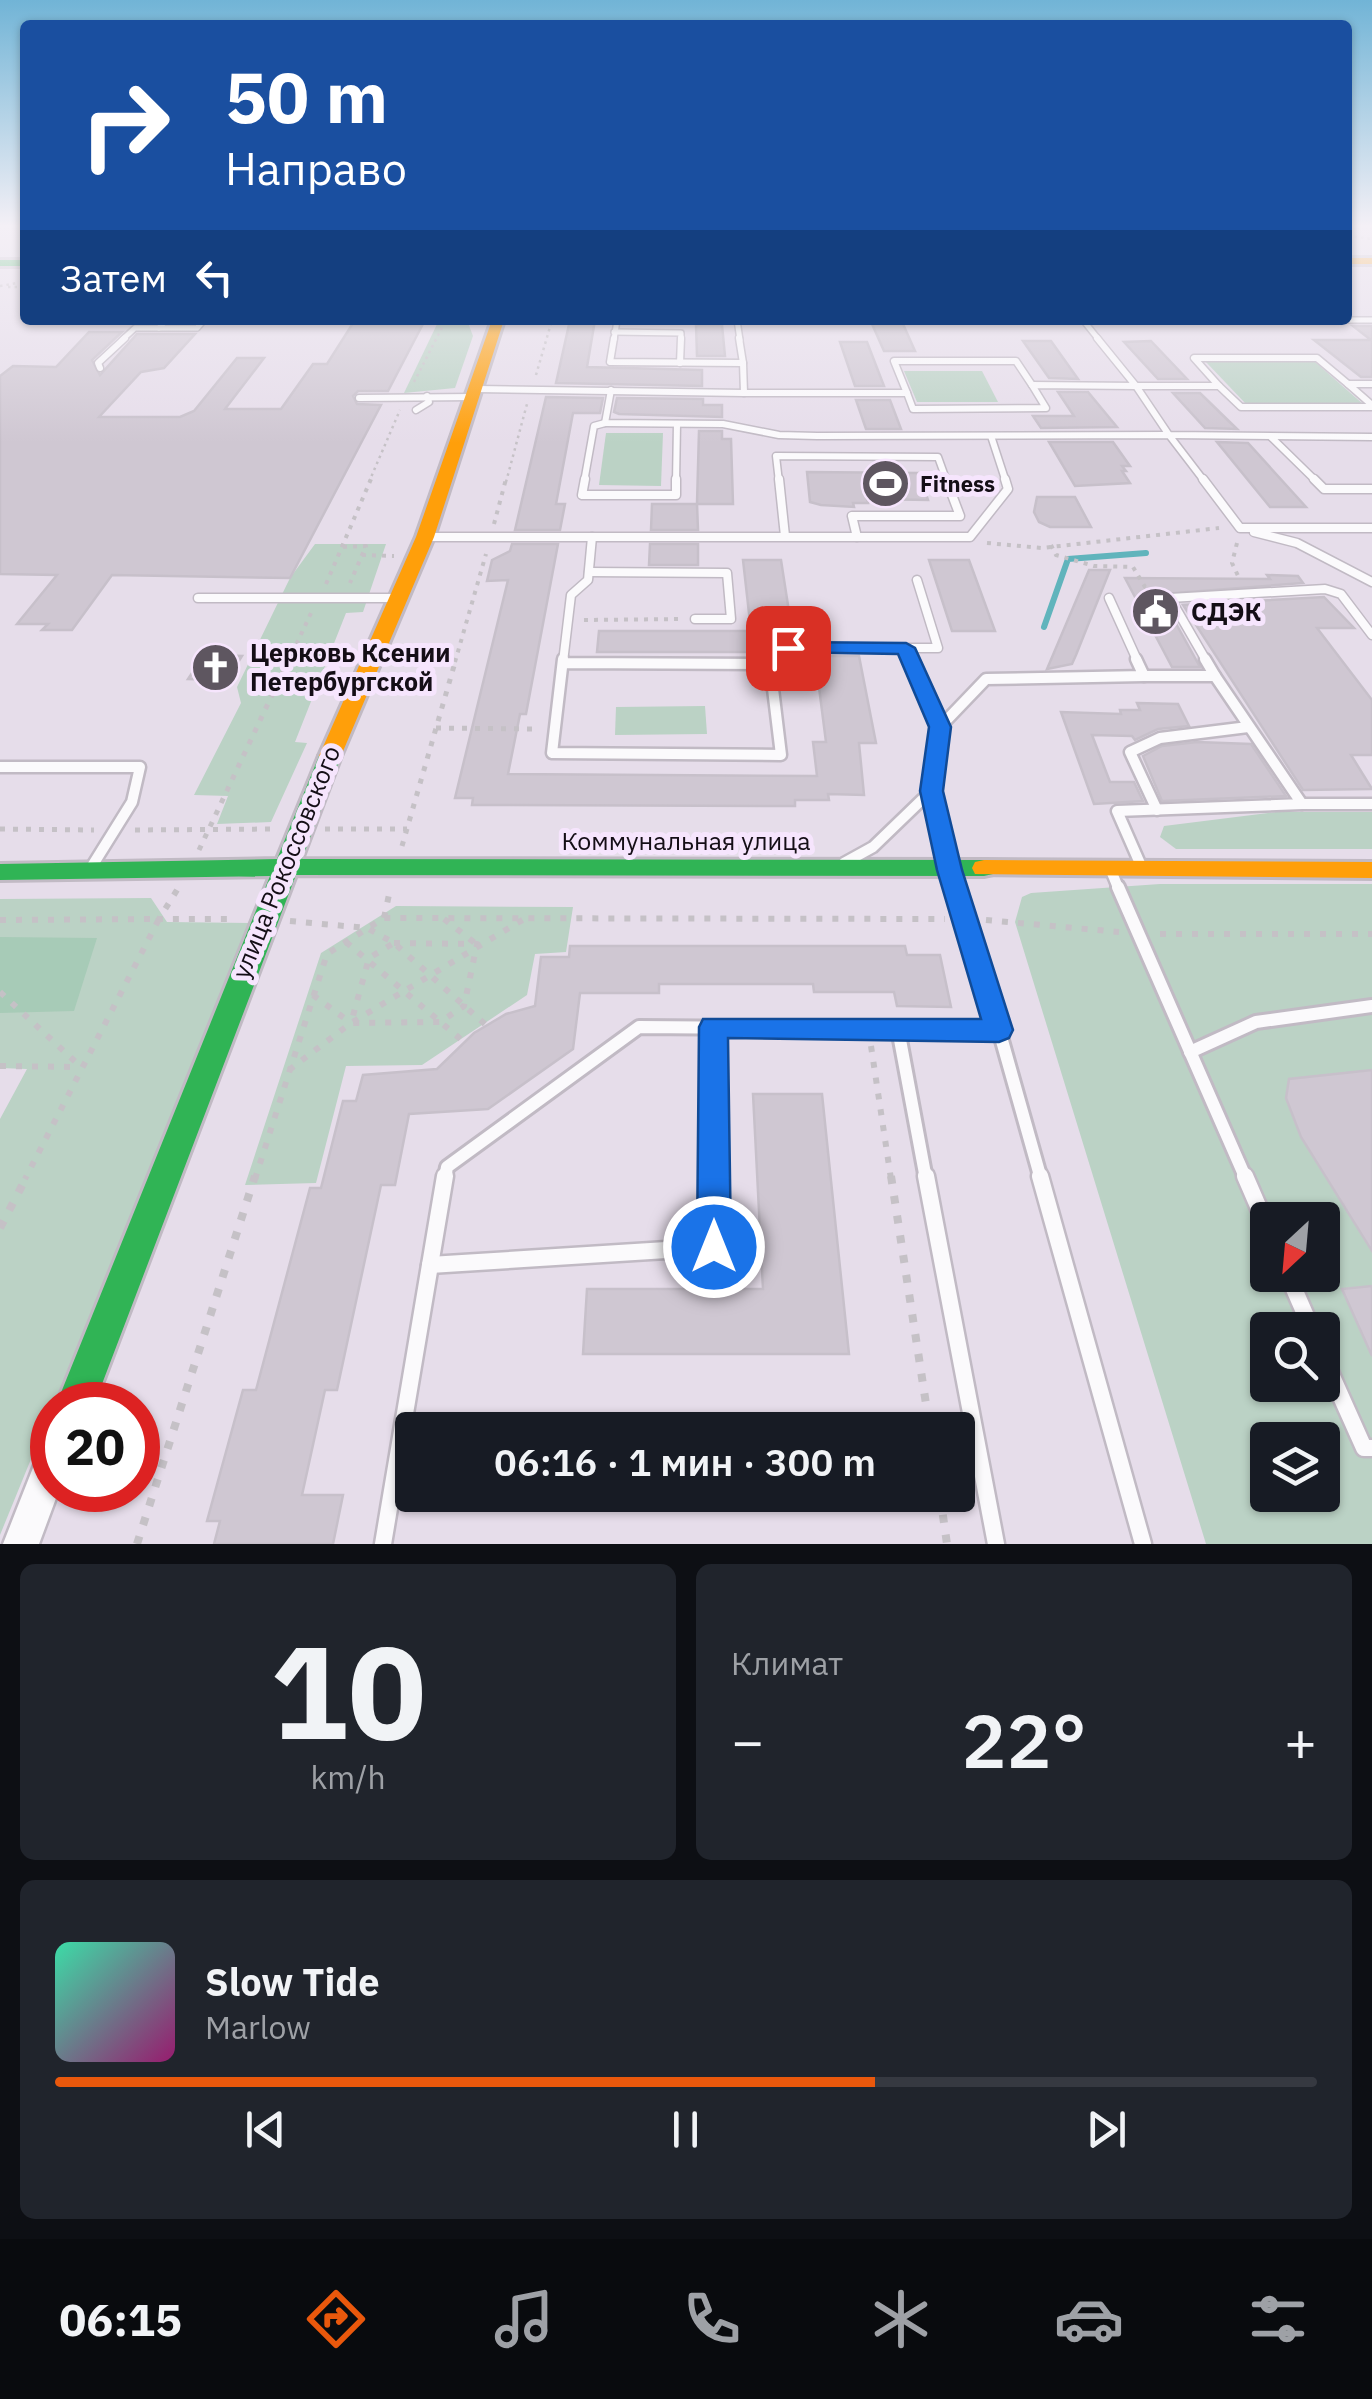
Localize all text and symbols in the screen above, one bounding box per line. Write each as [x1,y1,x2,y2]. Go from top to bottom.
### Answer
text: 50 m [225,51,388,142]
icon: right [60,60,190,190]
text: Направо [225,139,407,197]
icon: left [187,250,242,305]
text: Затем [60,253,167,302]
sports icon: Fitness [859,458,911,510]
place label: Fitness [920,469,995,498]
public building icon: СДЭК [1130,586,1182,638]
place label: СДЭК [1191,595,1261,628]
pin [746,606,831,691]
icon: arrive [761,621,816,676]
place label: Церковь Ксении Петербургской [250,636,451,698]
church icon: Церковь Ксении Петербургской [189,641,241,693]
street label: улица Рокоссовского [224,741,347,983]
street label: Коммунальная улица [561,824,811,857]
position arrow [662,1195,766,1299]
north arrow [1250,1202,1340,1292]
map controls [1250,1202,1340,1512]
button: search [1250,1312,1340,1402]
speed limit sign: 20 [30,1382,160,1512]
button: layers [1250,1422,1340,1512]
text: 06:16 · 1 мин · 300 m [494,1437,876,1486]
text: 10 [270,1606,426,1775]
text: Климат [731,1642,843,1684]
text: 22° [961,1691,1087,1789]
text: − [731,1705,764,1776]
text: + [1284,1705,1317,1776]
text: km/h [310,1756,386,1798]
text: Slow Tide [205,1957,380,2006]
text: Marlow [205,2006,311,2048]
icon: previous [238,2102,293,2157]
icon: pause [658,2102,713,2157]
icon: next [1079,2102,1134,2157]
icon: directions [301,2284,371,2354]
icon: music [489,2284,559,2354]
icon: phone [677,2284,747,2354]
icon: climate [866,2284,936,2354]
icon: car [1054,2284,1124,2354]
icon: filters [1243,2284,1313,2354]
text: 06:15 [59,2290,182,2348]

